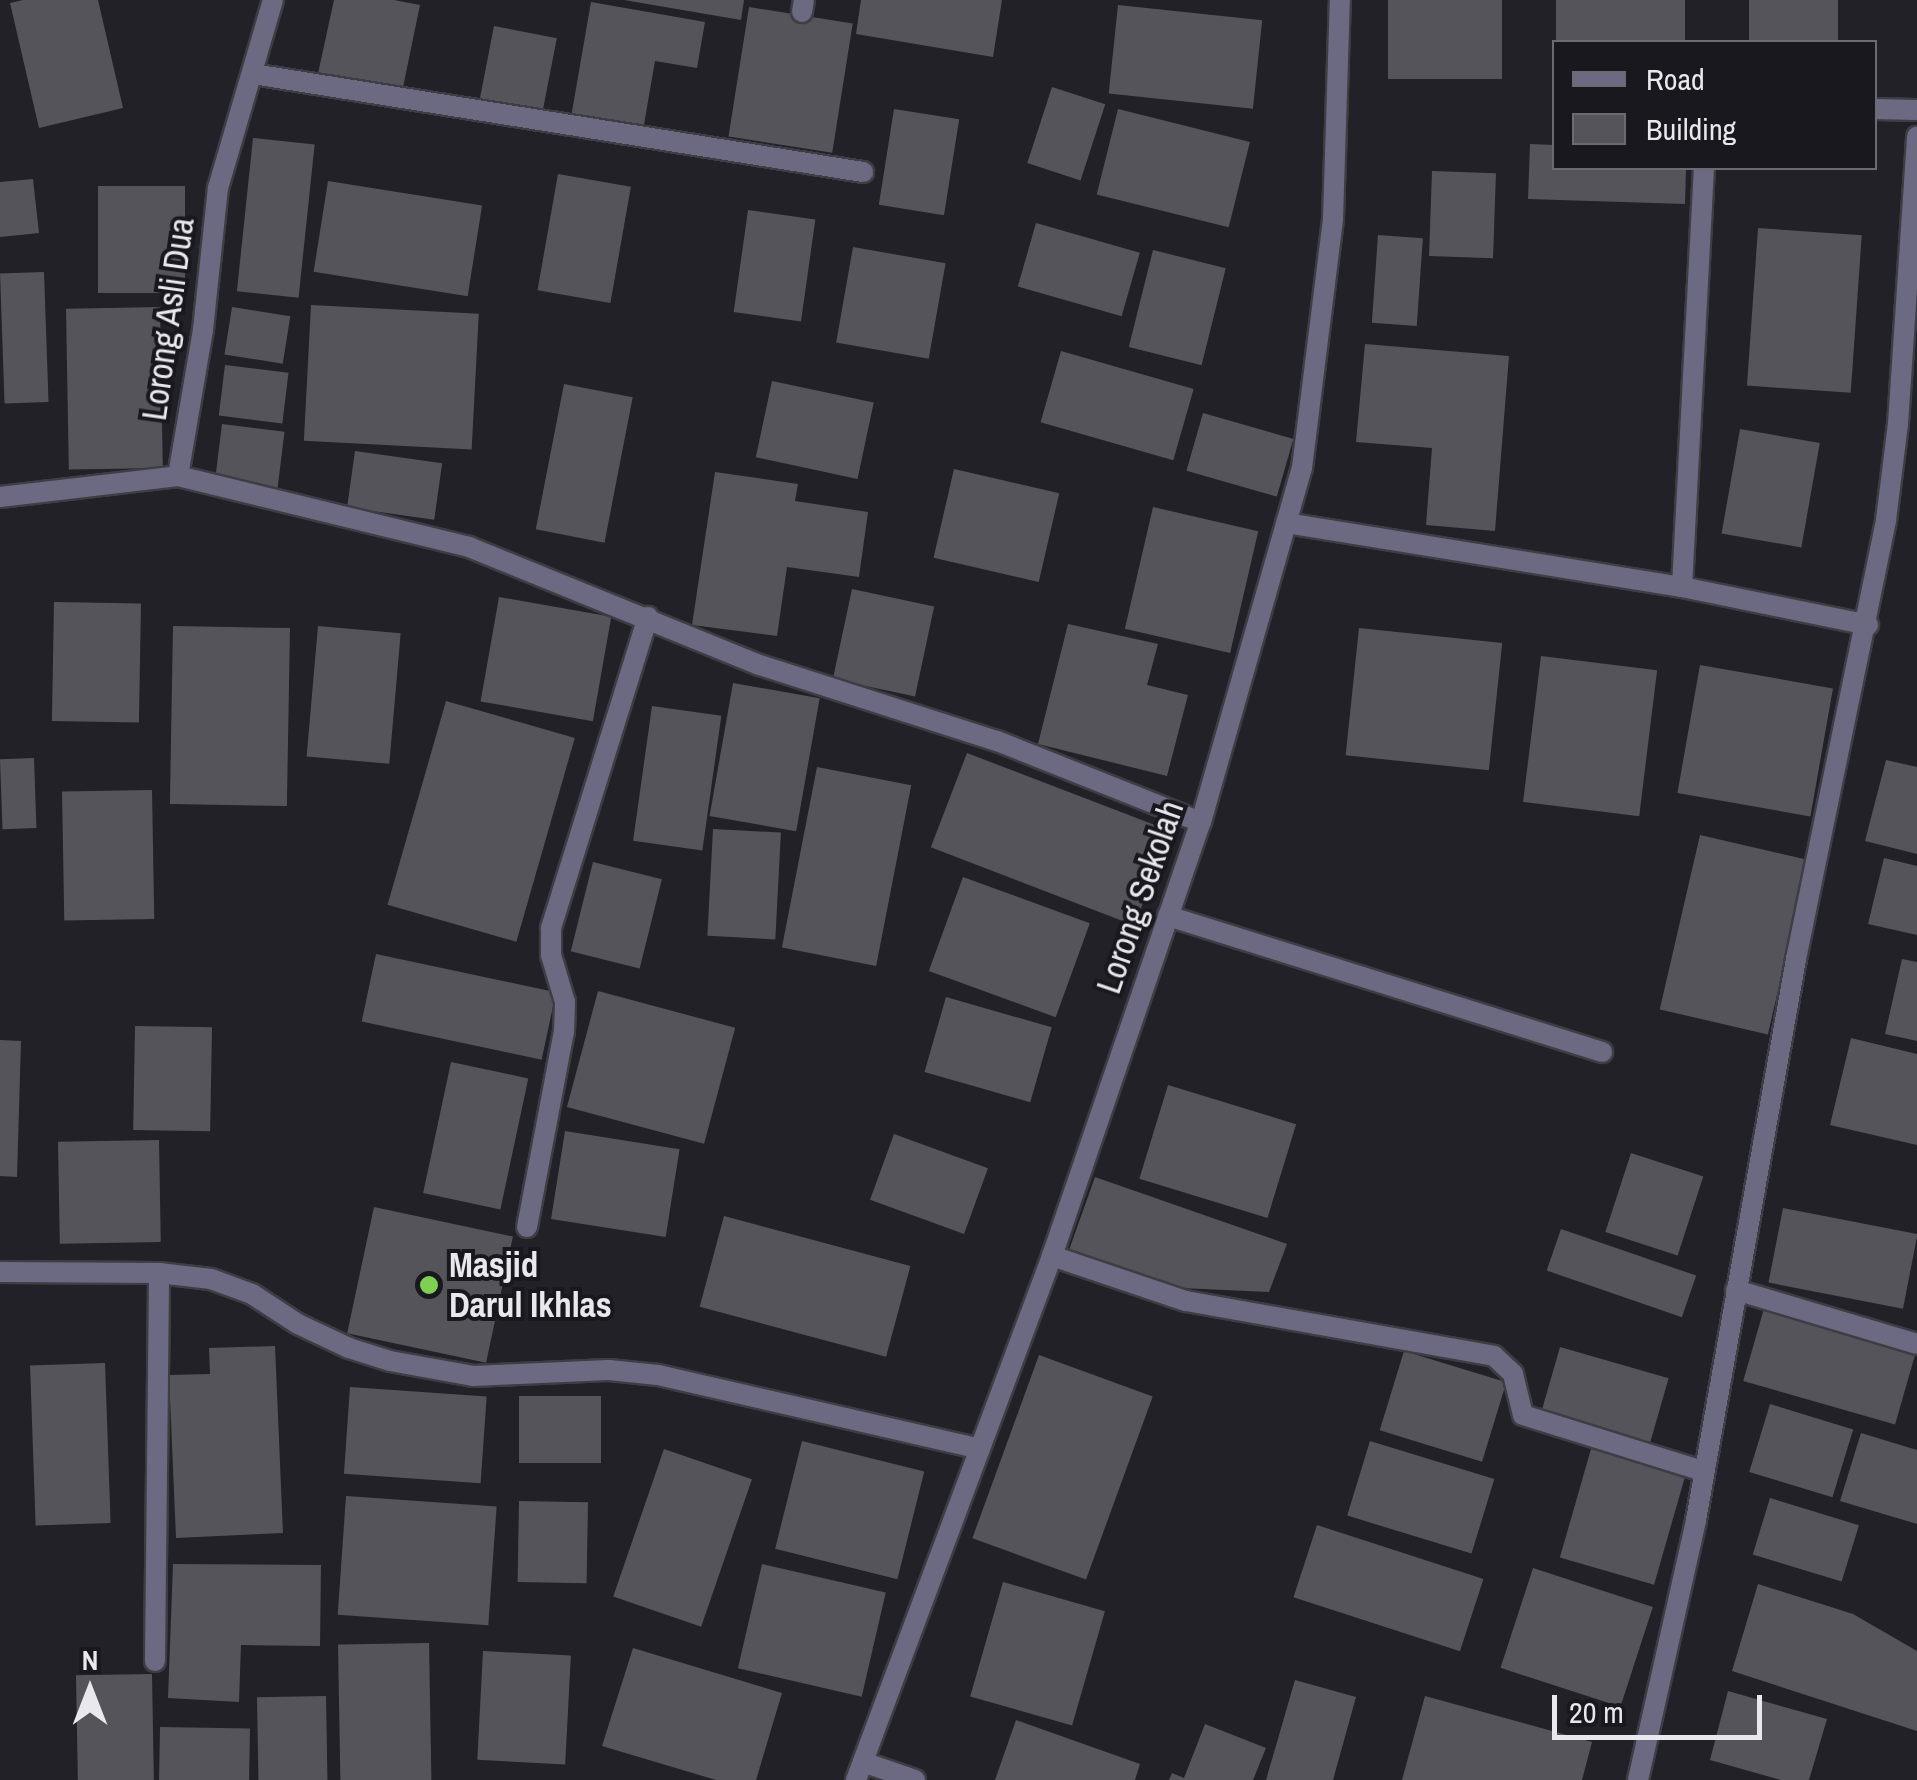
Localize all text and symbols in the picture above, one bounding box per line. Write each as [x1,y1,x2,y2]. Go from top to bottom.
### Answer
legend [1552,40,1877,170]
text: Road [1646,59,1705,99]
text: Building [1646,109,1736,149]
street label: Lorong Asli Dua [133,214,203,424]
street label: Lorong Sekolah [1087,795,1193,999]
place label: Masjid Darul Ikhlas [449,1244,612,1326]
marker: Masjid Darul Ikhlas [418,1274,440,1296]
north arrow [40,1640,140,1740]
text: N [82,1641,98,1679]
scale bar [1557,1675,1767,1737]
text: 20 m [1569,1692,1624,1732]

